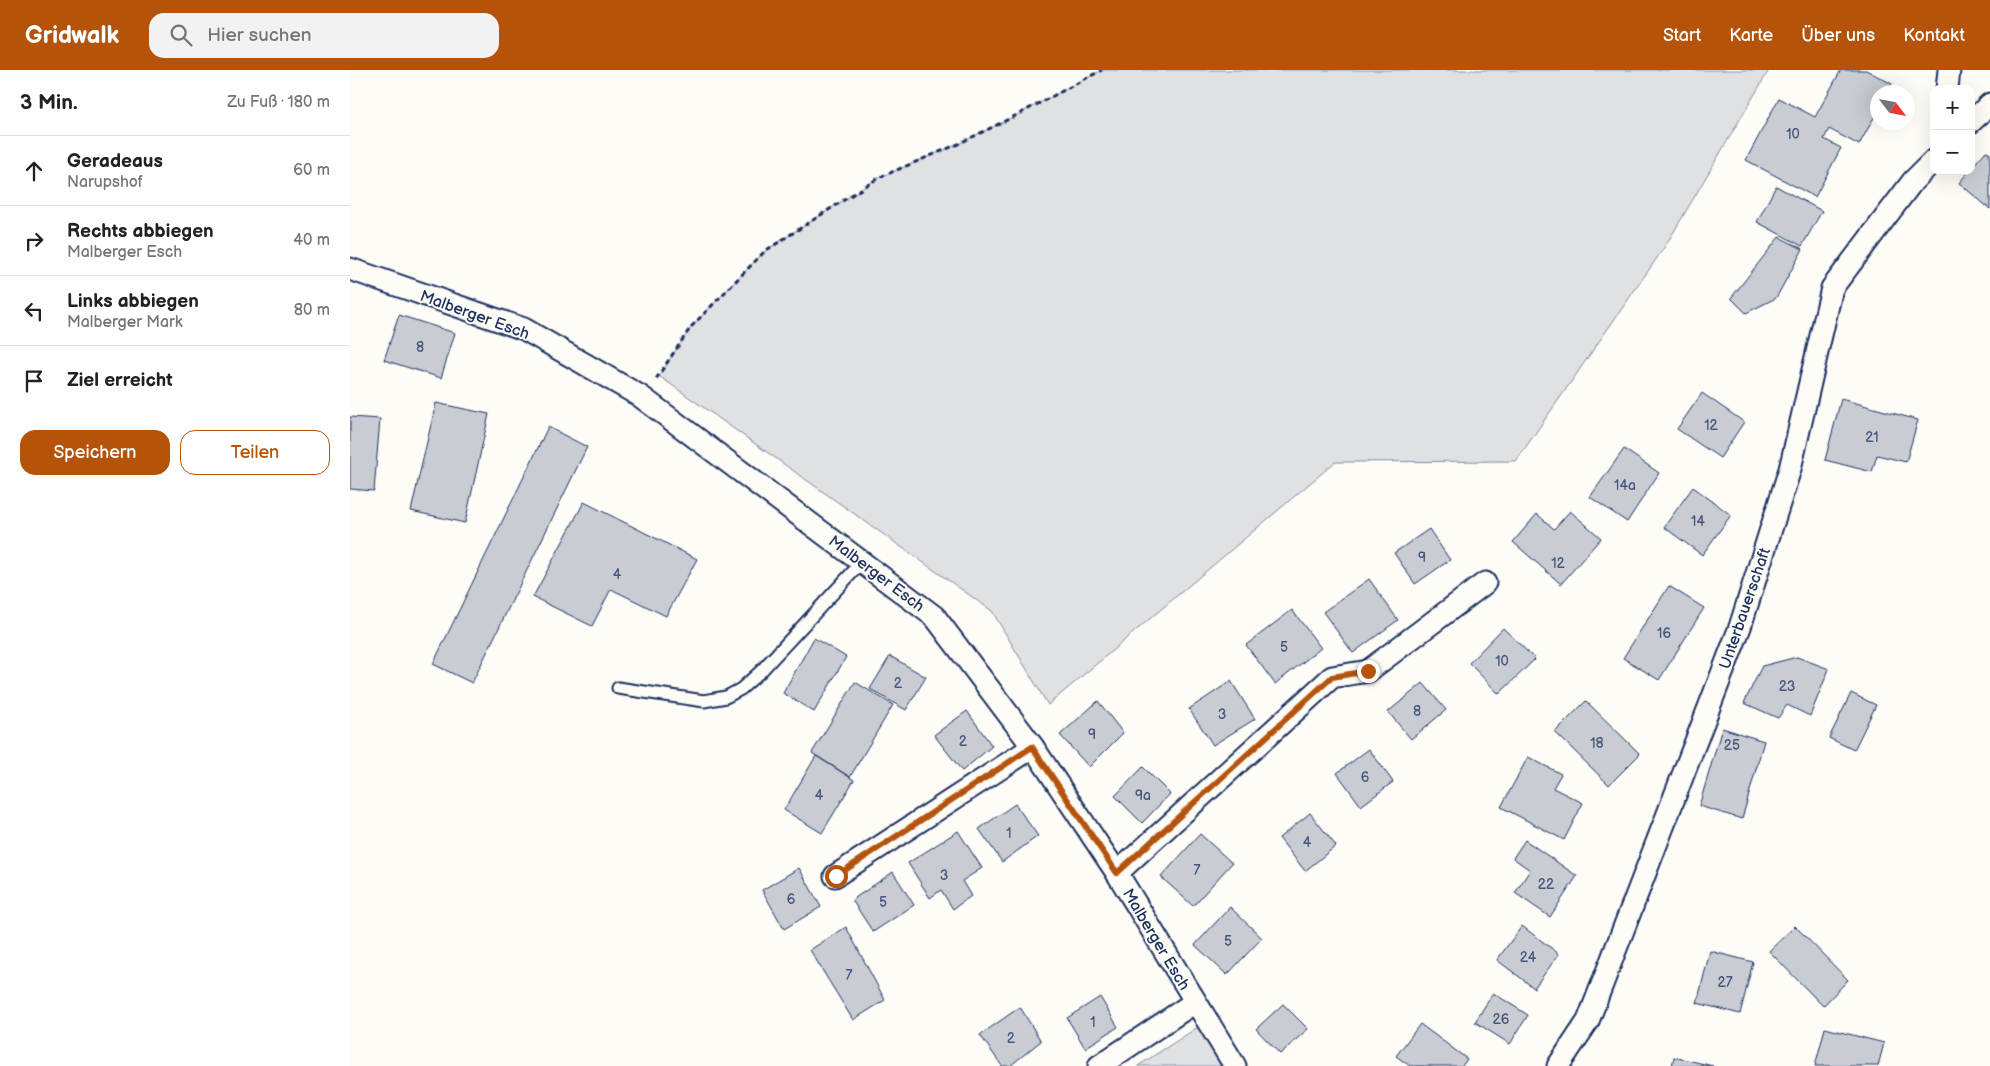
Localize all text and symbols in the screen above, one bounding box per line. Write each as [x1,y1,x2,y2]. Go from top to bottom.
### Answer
search box [149,13,499,58]
text: Gridwalk [25,21,119,50]
icon: search [167,21,195,49]
text: Hier suchen [207,24,311,47]
text: Start [1663,25,1701,46]
text: Karte [1729,25,1773,46]
text: Über uns [1801,25,1875,46]
text: Kontakt [1903,25,1965,46]
north arrow [1870,85,1915,130]
map controls [1930,85,1975,175]
button: + [1930,85,1975,130]
text: 3 Min. [20,90,78,115]
text: Zu Fuß · 180 m [227,93,330,112]
house number: 10 [1786,126,1800,143]
button: − [1930,130,1975,175]
text: Geradeaus [67,150,163,173]
icon: ahead [20,157,48,185]
text: 60 m [293,161,330,180]
text: Narupshof [67,173,143,192]
text: Rechts abbiegen [67,220,214,243]
icon: right [20,227,48,255]
text: 40 m [293,231,330,250]
text: Malberger Esch [67,243,182,262]
street label: Malberger Esch [417,287,532,344]
text: Links abbiegen [67,290,199,313]
icon: left [20,297,48,325]
text: 80 m [294,301,330,320]
text: Malberger Mark [67,313,183,332]
house number: 8 [416,339,424,356]
icon: arrive [20,367,48,395]
text: Ziel erreicht [67,369,173,392]
house number: 12 [1704,417,1719,434]
house number: 21 [1865,429,1879,446]
button: Speichern [20,430,170,475]
button: Teilen [180,430,330,475]
house number: 14a [1614,477,1636,494]
house number: 14 [1691,513,1705,530]
street label: Malberger Esch [824,532,928,616]
street label: Unterbauerschaft [1716,545,1775,672]
house number: 9 [1418,549,1426,566]
house number: 12 [1551,555,1566,572]
house number: 4 [613,566,622,583]
house number: 16 [1657,625,1671,642]
house number: 5 [1280,639,1288,656]
house number: 10 [1495,653,1509,670]
route end [1357,660,1380,683]
house number: 2 [894,675,903,692]
house number: 23 [1779,678,1795,695]
house number: 8 [1413,703,1421,720]
house number: 3 [1218,706,1226,723]
house number: 9 [1088,726,1096,743]
house number: 2 [959,733,968,750]
house number: 18 [1590,735,1604,752]
house number: 25 [1724,737,1740,754]
house number: 6 [1361,769,1370,786]
house number: 4 [815,787,824,804]
house number: 9a [1135,787,1151,804]
house number: 1 [1006,825,1012,842]
house number: 4 [1303,834,1312,851]
house number: 7 [1194,862,1201,879]
route start [825,865,848,888]
house number: 3 [940,867,948,884]
house number: 22 [1538,876,1555,893]
street label: Malberger Esch [1118,886,1194,994]
house number: 6 [787,891,796,908]
house number: 5 [879,894,887,911]
house number: 5 [1224,933,1232,950]
house number: 24 [1520,949,1537,966]
house number: 7 [846,967,853,984]
house number: 27 [1717,974,1733,991]
house number: 26 [1493,1011,1510,1028]
house number: 1 [1090,1014,1096,1031]
house number: 2 [1007,1030,1016,1047]

